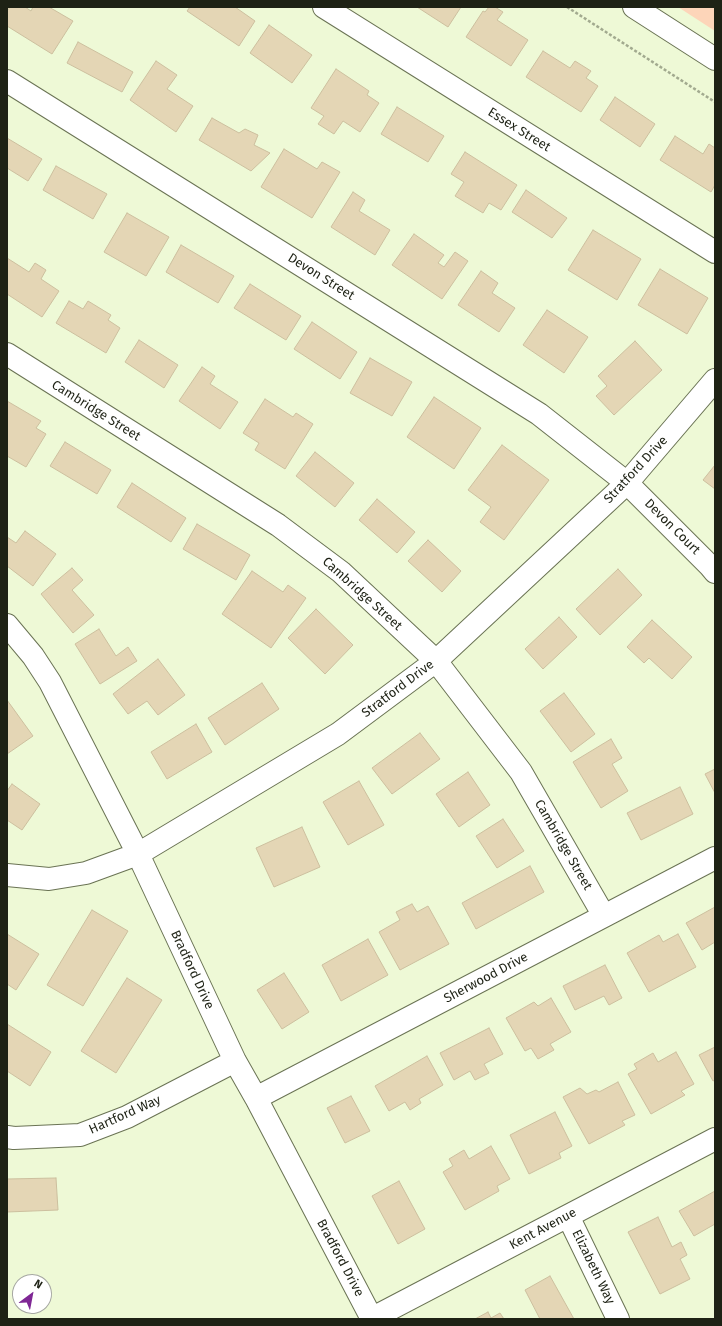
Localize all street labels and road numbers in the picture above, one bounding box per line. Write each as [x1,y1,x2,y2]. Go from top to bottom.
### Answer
street label: Essex Street [485,105,553,155]
street label: Devon Street [285,250,357,304]
street label: Cambridge Street [49,377,143,445]
street label: Stratford Drive [601,433,671,507]
street label: Devon Court [641,496,703,558]
street label: Cambridge Street [319,554,405,634]
street label: Stratford Drive [359,657,437,721]
street label: Cambridge Street [531,797,595,893]
street label: Bradford Drive [167,928,217,1012]
street label: Sherwood Drive [441,949,531,1007]
street label: Hartford Way [87,1092,163,1138]
street label: Kent Avenue [507,1205,579,1253]
street label: Bradford Drive [313,1217,367,1299]
street label: Elizabeth Way [568,1227,618,1307]

